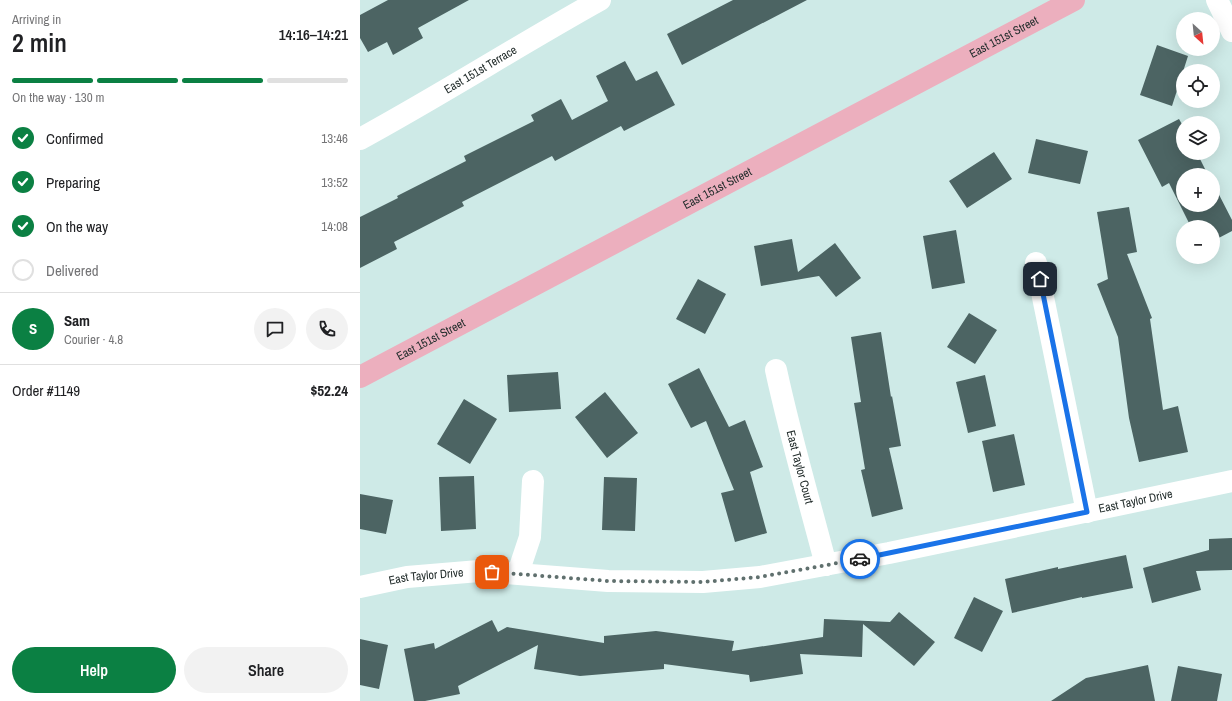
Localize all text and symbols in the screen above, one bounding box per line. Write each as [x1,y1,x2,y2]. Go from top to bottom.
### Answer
text: Arriving in [12,11,61,28]
street label: East 151st Street [967,12,1041,62]
north arrow [1176,12,1220,56]
map controls [1176,12,1220,264]
text: 14:16–14:21 [279,24,348,45]
text: 2 min [12,25,67,60]
street label: East 151st Terrace [441,42,520,97]
button: locate [1176,64,1220,108]
text: On the way · 130 m [12,89,104,106]
button: layers [1176,116,1220,160]
icon: check [12,127,34,149]
text: Confirmed [46,128,103,149]
text: 13:46 [321,130,348,147]
street label: East 151st Street [680,164,755,213]
button: + [1176,168,1220,212]
icon: check [12,171,34,193]
text: Preparing [46,172,100,193]
text: 13:52 [321,174,348,191]
icon: check [12,215,34,237]
text: On the way [46,216,108,237]
text: 14:08 [321,218,348,235]
button: − [1176,220,1220,264]
text: Delivered [46,260,99,281]
pin [1023,262,1057,296]
icon: home [1029,268,1051,290]
button: chat [254,308,296,350]
button: phone [306,308,348,350]
text: Sam [64,310,90,331]
street label: East 151st Street [394,315,468,364]
text: S [29,318,37,339]
text: Courier · 4.8 [64,331,123,348]
text: Order #1149 [12,380,80,401]
text: $52.24 [310,380,348,401]
street label: East Taylor Court [783,429,817,506]
street label: East Taylor Drive [1097,486,1174,517]
courier [840,539,880,579]
icon: car [849,548,871,570]
pin [475,555,509,589]
icon: bag [481,561,503,583]
street label: East Taylor Drive [387,564,464,589]
button: Help [12,647,176,693]
button: Share [184,647,348,693]

